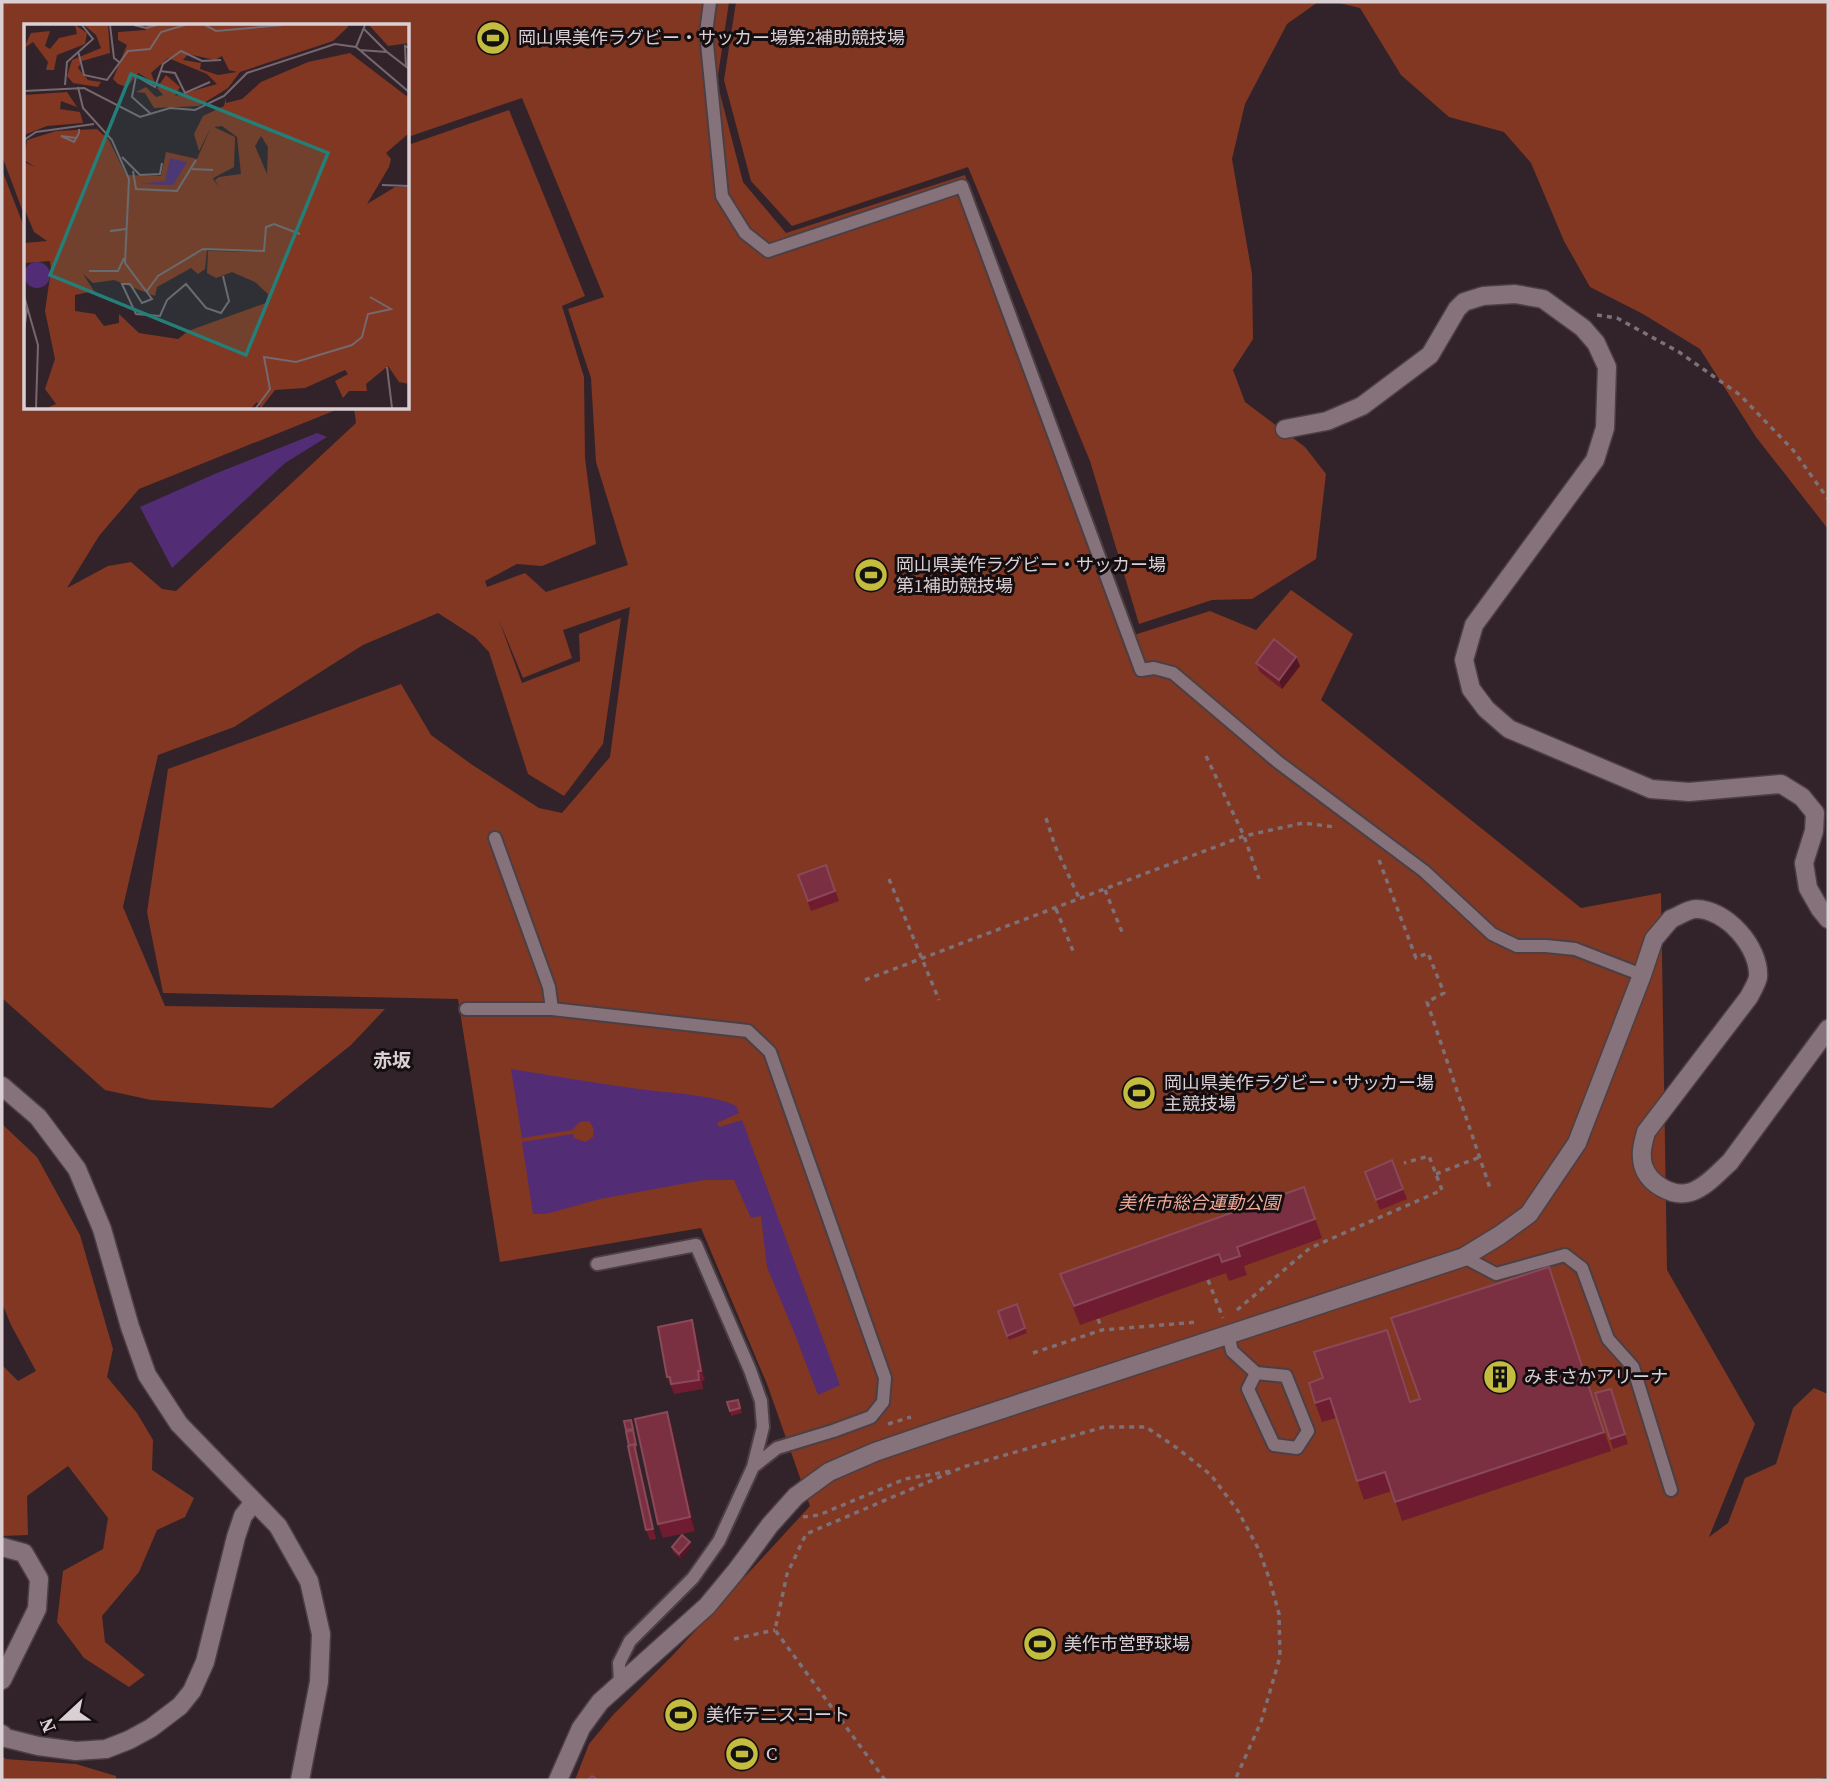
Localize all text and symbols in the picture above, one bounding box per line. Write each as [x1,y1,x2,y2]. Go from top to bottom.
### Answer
sports icon: 岡山県美作ラグビー・サッカー場第2補助競技場 [474,19,512,57]
inset map [24,24,410,410]
place label: 岡山県美作ラグビー・サッカー場第2補助競技場 [518,25,905,50]
place label: 岡山県美作ラグビー・サッカー場 第1補助競技場 [896,552,1166,598]
sports icon: 岡山県美作ラグビー・サッカー場 第1補助競技場 [852,556,890,594]
district label: 赤坂 [373,1047,411,1073]
place label: 岡山県美作ラグビー・サッカー場 主競技場 [1164,1070,1434,1116]
sports icon: 岡山県美作ラグビー・サッカー場 主競技場 [1120,1074,1158,1112]
park label: 美作市総合運動公園 [1118,1190,1283,1215]
building icon: みまさかアリーナ [1481,1358,1519,1396]
place label: みまさかアリーナ [1524,1364,1668,1389]
sports icon: 美作市営野球場 [1021,1625,1059,1663]
place label: 美作市営野球場 [1064,1631,1190,1656]
north arrow [28,1684,98,1754]
sports icon: 美作テニスコート [662,1696,700,1734]
place label: 美作テニスコート [706,1702,850,1727]
text: N [33,1714,62,1737]
sports icon: C [723,1735,761,1773]
place label: C [766,1741,777,1766]

